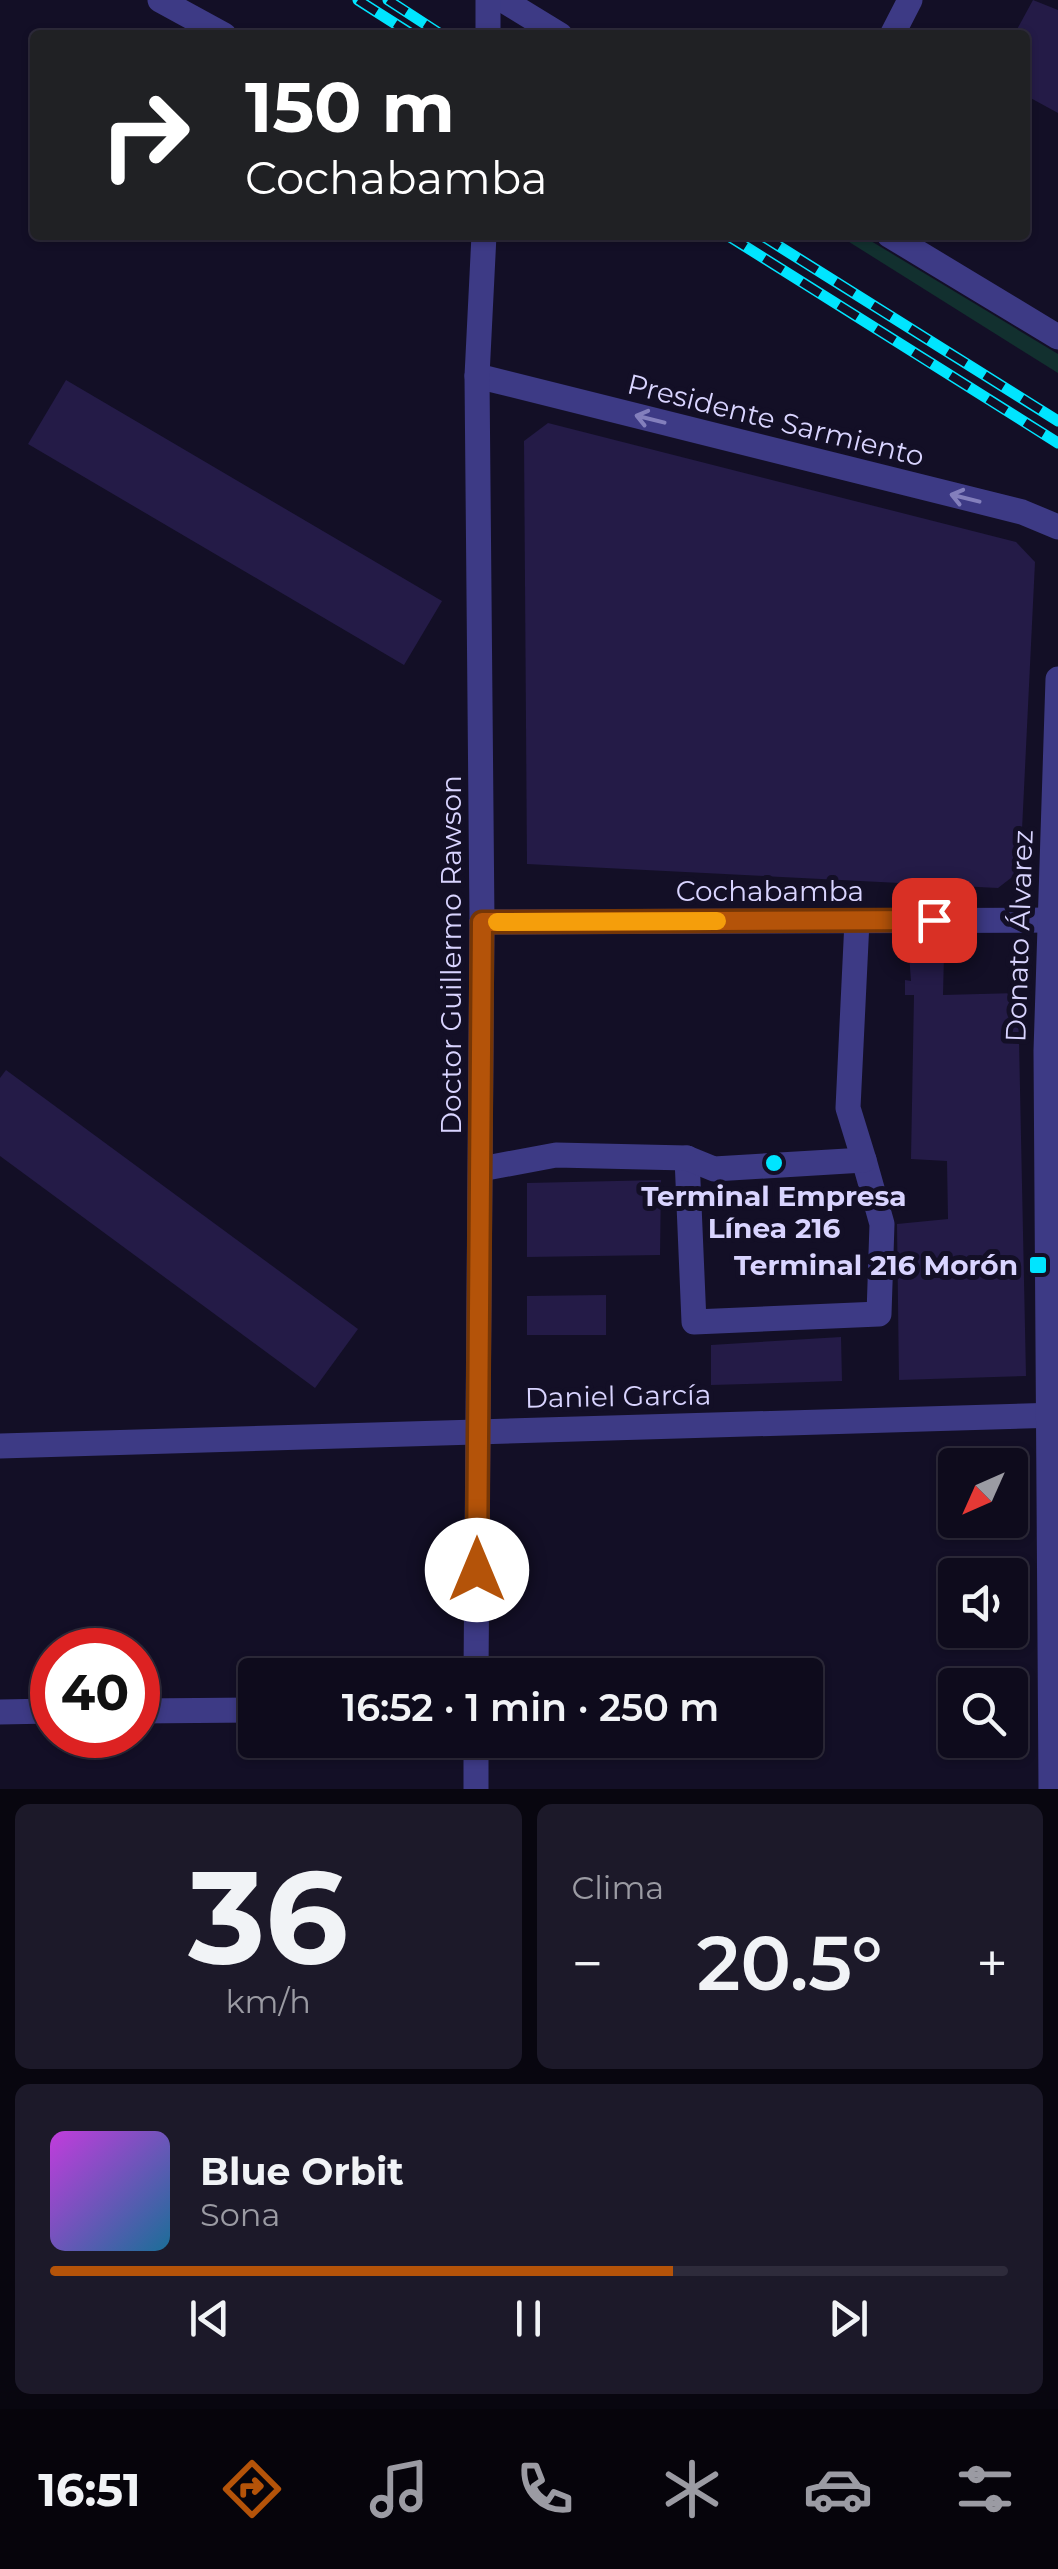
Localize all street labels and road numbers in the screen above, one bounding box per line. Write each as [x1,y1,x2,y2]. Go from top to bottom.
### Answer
street label: Presidente Sarmiento [624,367,928,473]
street label: Doctor Guillermo Rawson [434,775,468,1135]
street label: Donato Álvarez [998,829,1040,1043]
street label: Cochabamba [676,874,864,908]
street label: Daniel García [524,1377,712,1415]

